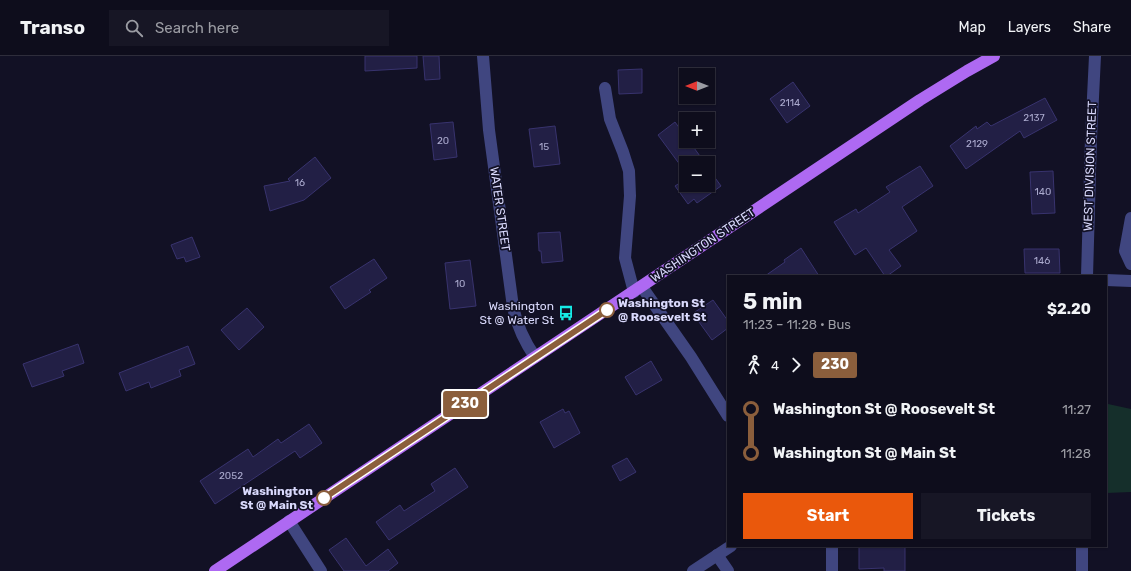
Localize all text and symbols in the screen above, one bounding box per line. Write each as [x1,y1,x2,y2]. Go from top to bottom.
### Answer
search box [109,10,389,46]
text: Transo [20,16,85,39]
icon: search [123,17,145,39]
text: Search here [155,19,239,37]
text: Map [959,19,986,36]
text: Layers [1008,19,1051,36]
text: Share [1073,19,1111,36]
north arrow [679,68,715,104]
map controls [679,68,715,192]
house number: 2114 [780,97,800,109]
street label: WEST DIVISION STREET [1081,101,1099,231]
button: + [679,112,715,148]
house number: 2137 [1023,112,1045,124]
house number: 20 [437,135,449,147]
house number: 2129 [966,138,988,150]
house number: 15 [539,141,549,153]
button: − [679,156,715,192]
street label: WATER STREET [487,166,513,252]
house number: 16 [295,177,305,189]
house number: 140 [1035,186,1051,198]
street label: WASHINGTON STREET [648,205,758,285]
house number: 146 [1034,255,1050,267]
house number: 10 [455,278,465,290]
text: 5 min [743,288,803,315]
place label: Washington St @ Roosevelt St [618,296,707,324]
place label: Washington St @ Water St [479,299,554,327]
text: $2.20 [1047,300,1091,318]
marker: Washington St @ Roosevelt St [599,302,615,318]
bus stop icon: Washington St @ Water St [557,304,575,322]
text: 11:23 – 11:28 · Bus [743,317,851,332]
icon: walk [743,354,765,376]
icon: forward [785,354,807,376]
text: 230 [821,356,849,373]
text: 4 [771,358,779,373]
line badge: 230 [442,391,488,417]
text: 230 [451,395,479,412]
text: Washington St @ Roosevelt St [773,400,995,418]
text: 11:27 [1062,402,1091,417]
text: Washington St @ Main St [773,444,956,462]
text: 11:28 [1061,446,1091,461]
house number: 2052 [219,470,243,482]
place label: Washington St @ Main St [240,484,313,512]
marker: Washington St @ Main St [316,490,332,506]
button: Start [743,493,913,539]
button: Tickets [921,493,1091,539]

